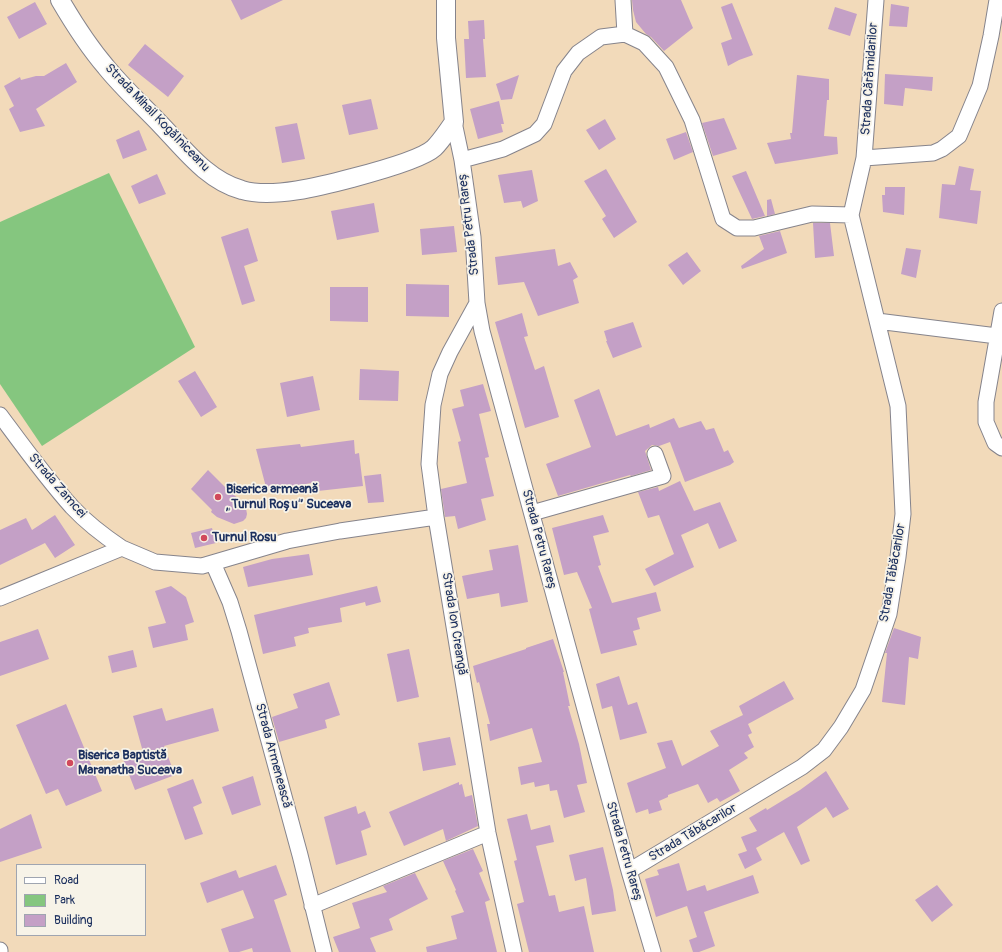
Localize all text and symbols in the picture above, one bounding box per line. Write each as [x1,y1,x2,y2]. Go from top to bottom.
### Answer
street label: Strada Cărămidarilor [858,22,882,136]
street label: Strada Mihail Kogălniceanu [101,61,213,175]
street label: Strada Petru Rareș [455,172,483,276]
street label: Strada Zamcei [25,450,89,522]
place label: Biserica armeană „Turnul Roșu” Suceava [226,482,351,513]
street label: Strada Petru Rareș [518,488,560,592]
marker: Biserica armeană „Turnul Roșu” Suceava [213,492,223,502]
street label: Strada Tăbăcarilor [877,522,909,624]
place label: Turnul Rosu [212,530,276,546]
marker: Turnul Rosu [199,533,209,543]
street label: Strada Ion Creangă [438,571,470,677]
street label: Strada Armenească [251,702,295,810]
place label: Biserica Baptistă Maranatha Suceava [78,748,182,779]
marker: Biserica Baptistă Maranatha Suceava [65,758,75,768]
street label: Strada Petru Rareș [602,800,646,904]
street label: Strada Tăbăcarilor [646,801,740,865]
legend [16,864,146,936]
text: Road [54,873,79,888]
text: Park [54,893,75,908]
text: Building [54,913,93,928]

